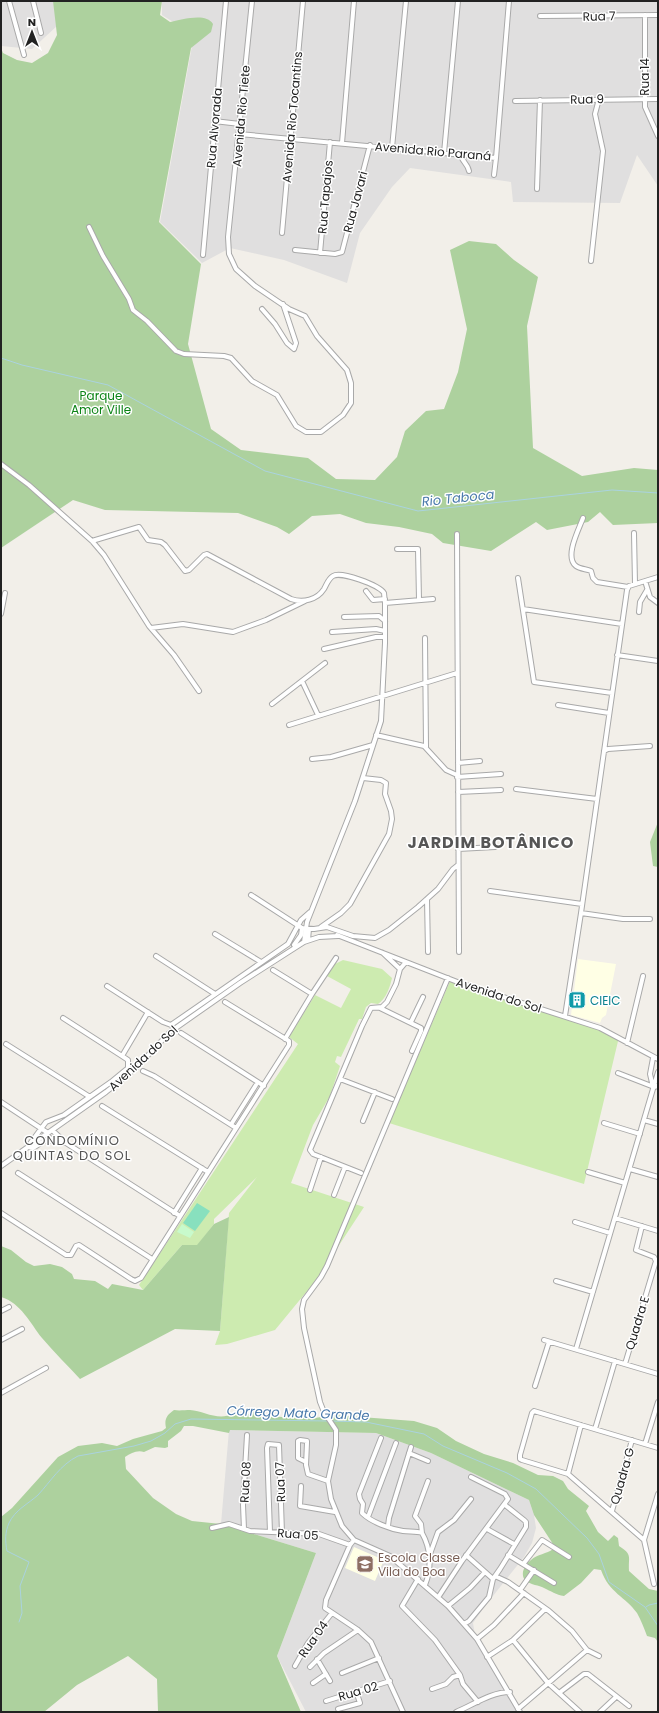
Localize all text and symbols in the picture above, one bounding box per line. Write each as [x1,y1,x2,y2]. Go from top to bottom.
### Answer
street label: Rua 7 [582,7,616,25]
north arrow [12,12,52,52]
text: N [28,14,36,30]
street label: Avenida Rio Tocantins [278,51,306,183]
street label: Rua 14 [636,58,653,96]
street label: Avenida Rio Tiete [228,64,254,168]
street label: Rua Alvorada [202,87,226,169]
street label: Rua 9 [570,90,604,108]
street label: Avenida Rio Paraná [374,137,492,165]
street label: Rua Tapajos [313,159,337,235]
street label: Rua Javari [339,169,371,235]
park label: Parque Amor Ville [71,387,131,418]
water label: Rio Taboca [421,485,495,511]
district label: JARDIM BOTÂNICO [408,831,574,854]
street label: Avenida do Sol [454,973,544,1017]
building icon: CIEIC [567,990,587,1010]
place label: CIEIC [590,992,621,1009]
street label: Avenida do Sol [105,1021,181,1095]
district label: CONDOMÍNIO QUINTAS DO SOL [13,1131,131,1165]
street label: Quadra E [621,1294,653,1352]
water label: Córrego Mato Grande [226,1401,370,1425]
street label: Quadra G [606,1446,638,1506]
street label: Rua 08 [235,1461,255,1503]
street label: Rua 07 [271,1461,289,1502]
street label: Rua 05 [277,1524,319,1544]
place label: Escola Classe Vila do Boa [378,1549,460,1580]
school or university icon: Escola Classe Vila do Boa [355,1554,375,1574]
street label: Rua 04 [294,1617,332,1661]
street label: Rua 02 [336,1677,380,1705]

